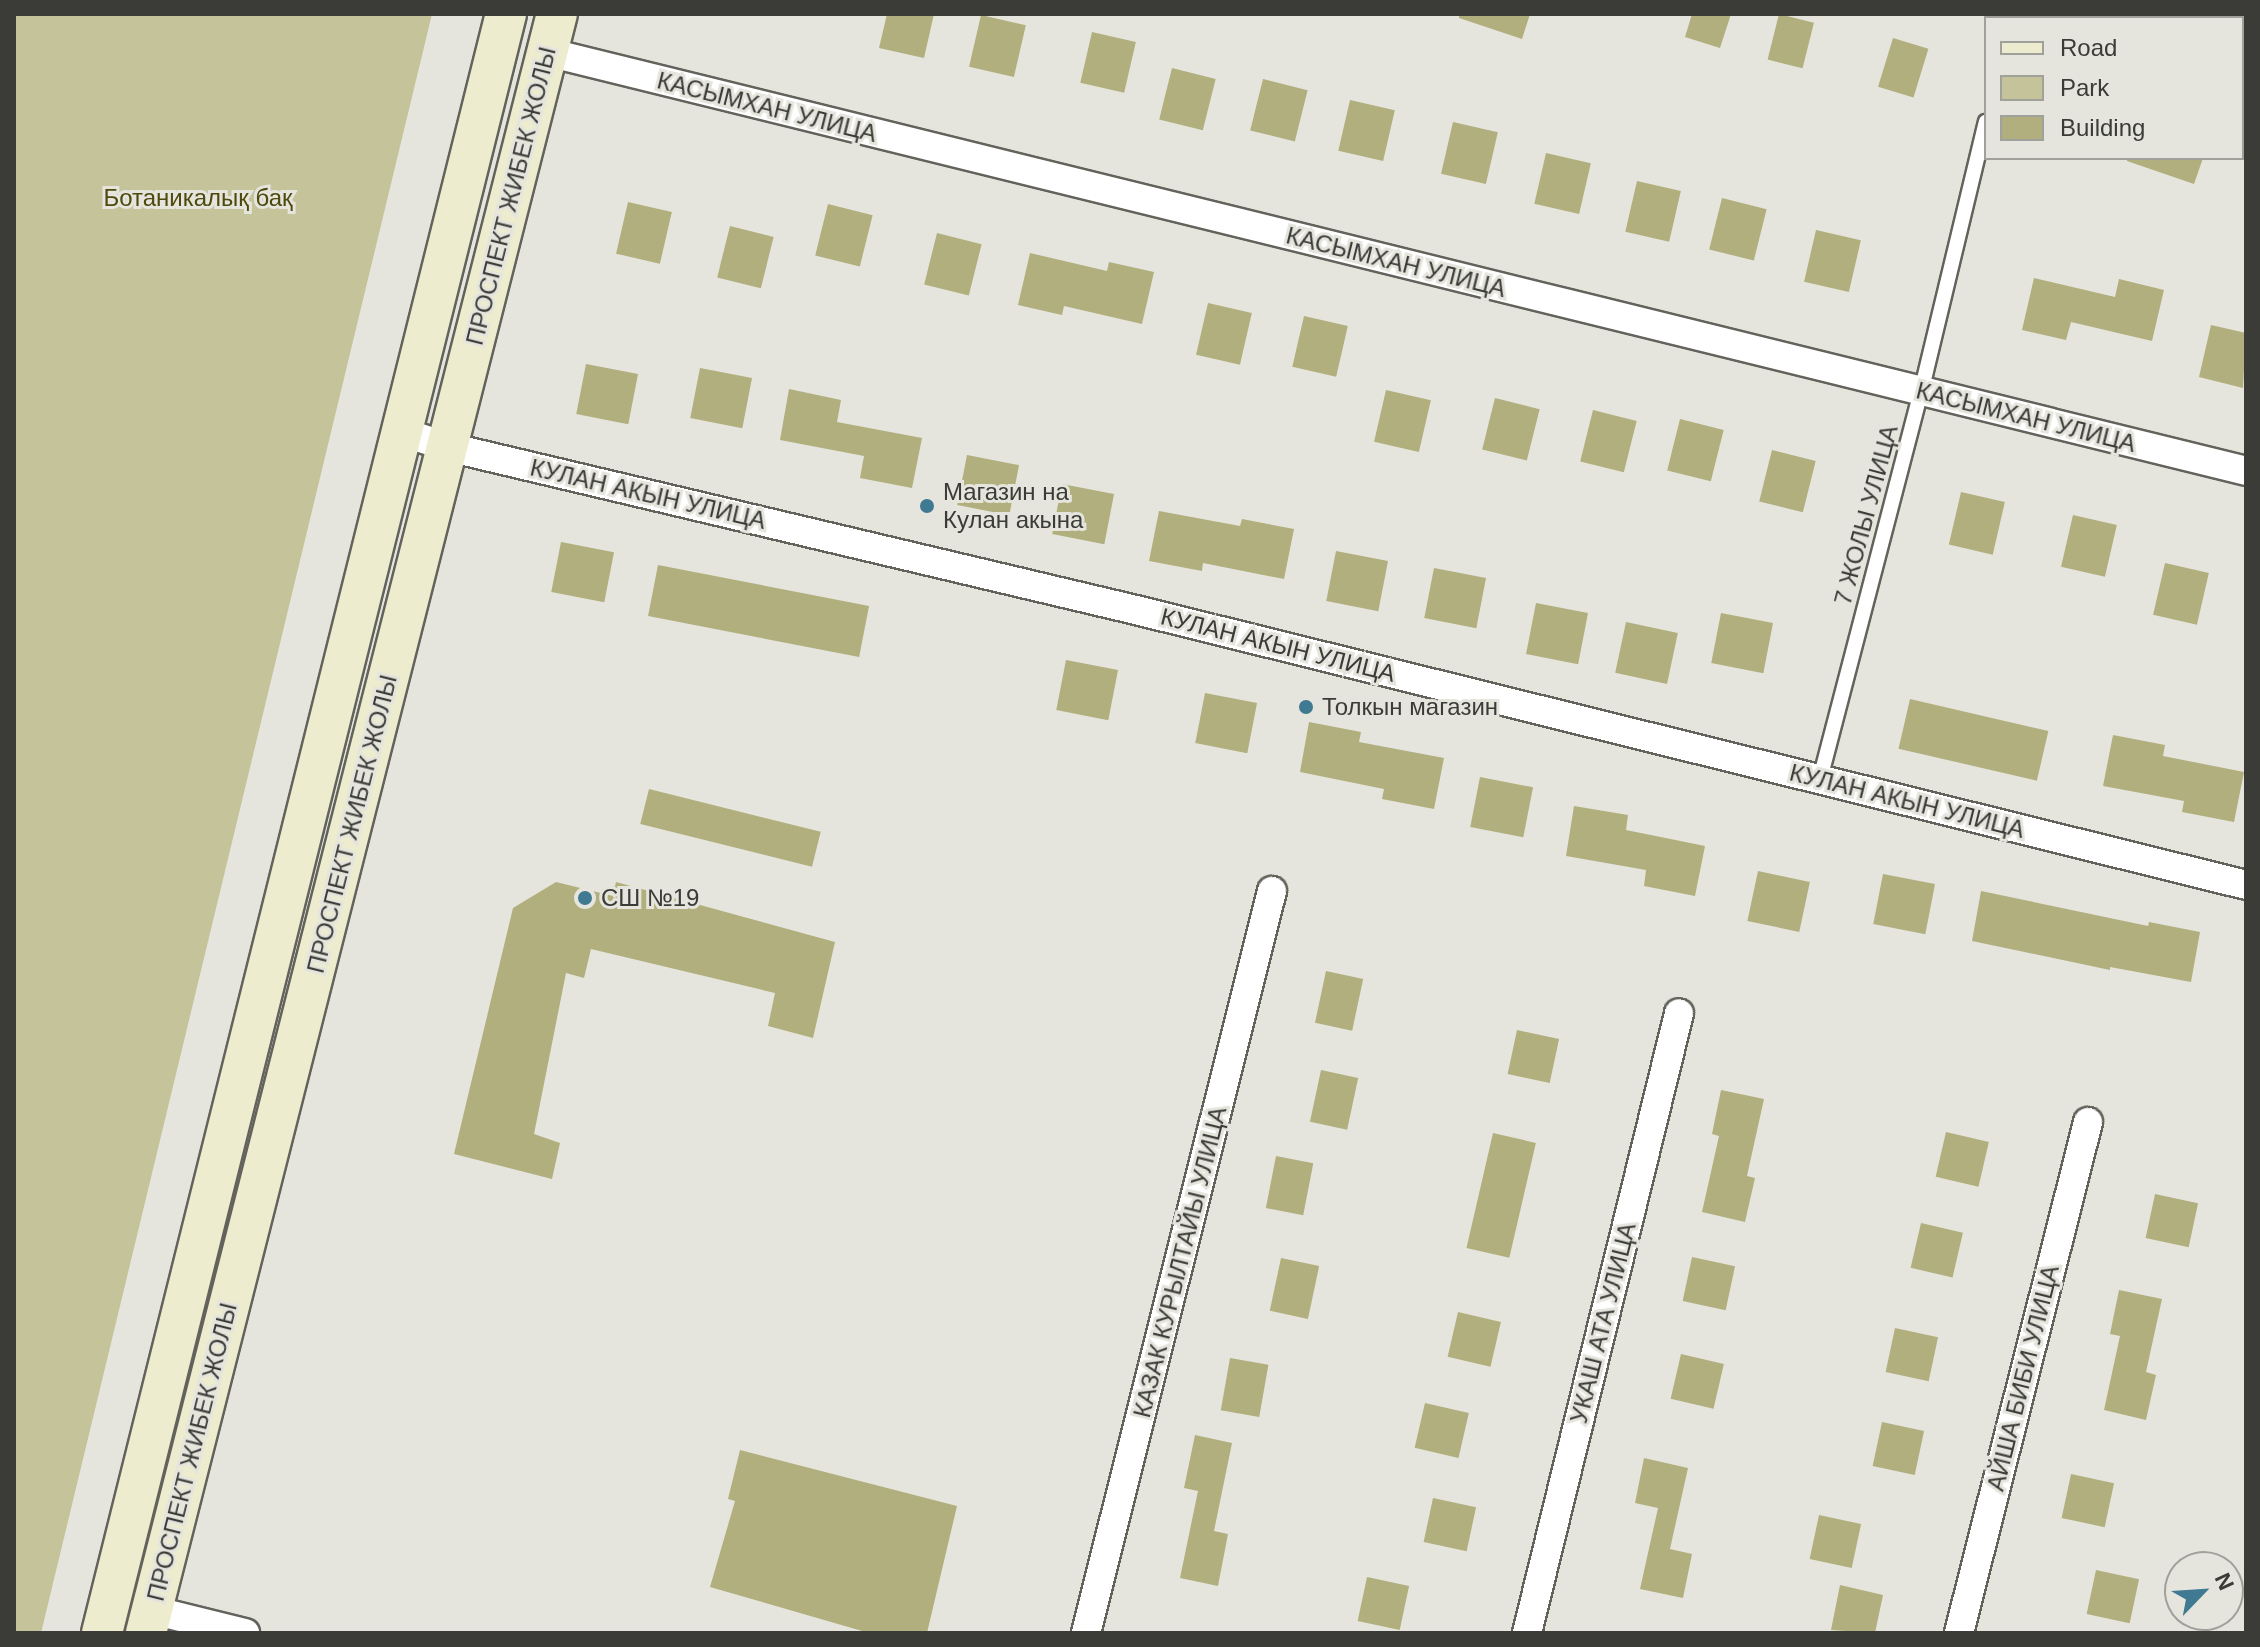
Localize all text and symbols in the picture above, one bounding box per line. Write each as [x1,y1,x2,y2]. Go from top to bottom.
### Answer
legend [1984,16,2244,160]
text: Road [2060,34,2117,61]
street label: ПРОСПЕКТ ЖИБЕК ЖОЛЫ [460,44,562,348]
street label: КАСЫМХАН УЛИЦА [654,66,880,148]
text: Park [2060,74,2109,101]
text: Building [2060,114,2145,141]
park label: Ботаникалық бақ [103,184,293,212]
street label: КАСЫМХАН УЛИЦА [1283,221,1509,303]
street label: КАСЫМХАН УЛИЦА [1913,376,2139,458]
street label: 7 ЖОЛЫ УЛИЦА [1828,422,1904,608]
street label: КУЛАН АКЫН УЛИЦА [527,453,769,535]
place label: Магазин на Кулан акына [943,478,1083,534]
marker: Магазин на Кулан акына [918,497,936,515]
street label: КУЛАН АКЫН УЛИЦА [1158,602,1398,688]
street label: ПРОСПЕКТ ЖИБЕК ЖОЛЫ [301,672,403,976]
place label: Толкын магазин [1322,693,1498,721]
marker: Толкын магазин [1297,698,1315,716]
street label: КУЛАН АКЫН УЛИЦА [1787,758,2027,844]
place label: СШ №19 [601,884,699,912]
marker: СШ №19 [576,889,594,907]
street label: КАЗАК КУРЫЛТАЙЫ УЛИЦА [1127,1103,1233,1421]
street label: УКАШ АТА УЛИЦА [1564,1220,1642,1426]
street label: АЙША БИБИ УЛИЦА [1981,1262,2065,1494]
street label: ПРОСПЕКТ ЖИБЕК ЖОЛЫ [141,1300,243,1604]
north arrow [2164,1551,2244,1631]
text: N [2210,1569,2239,1594]

